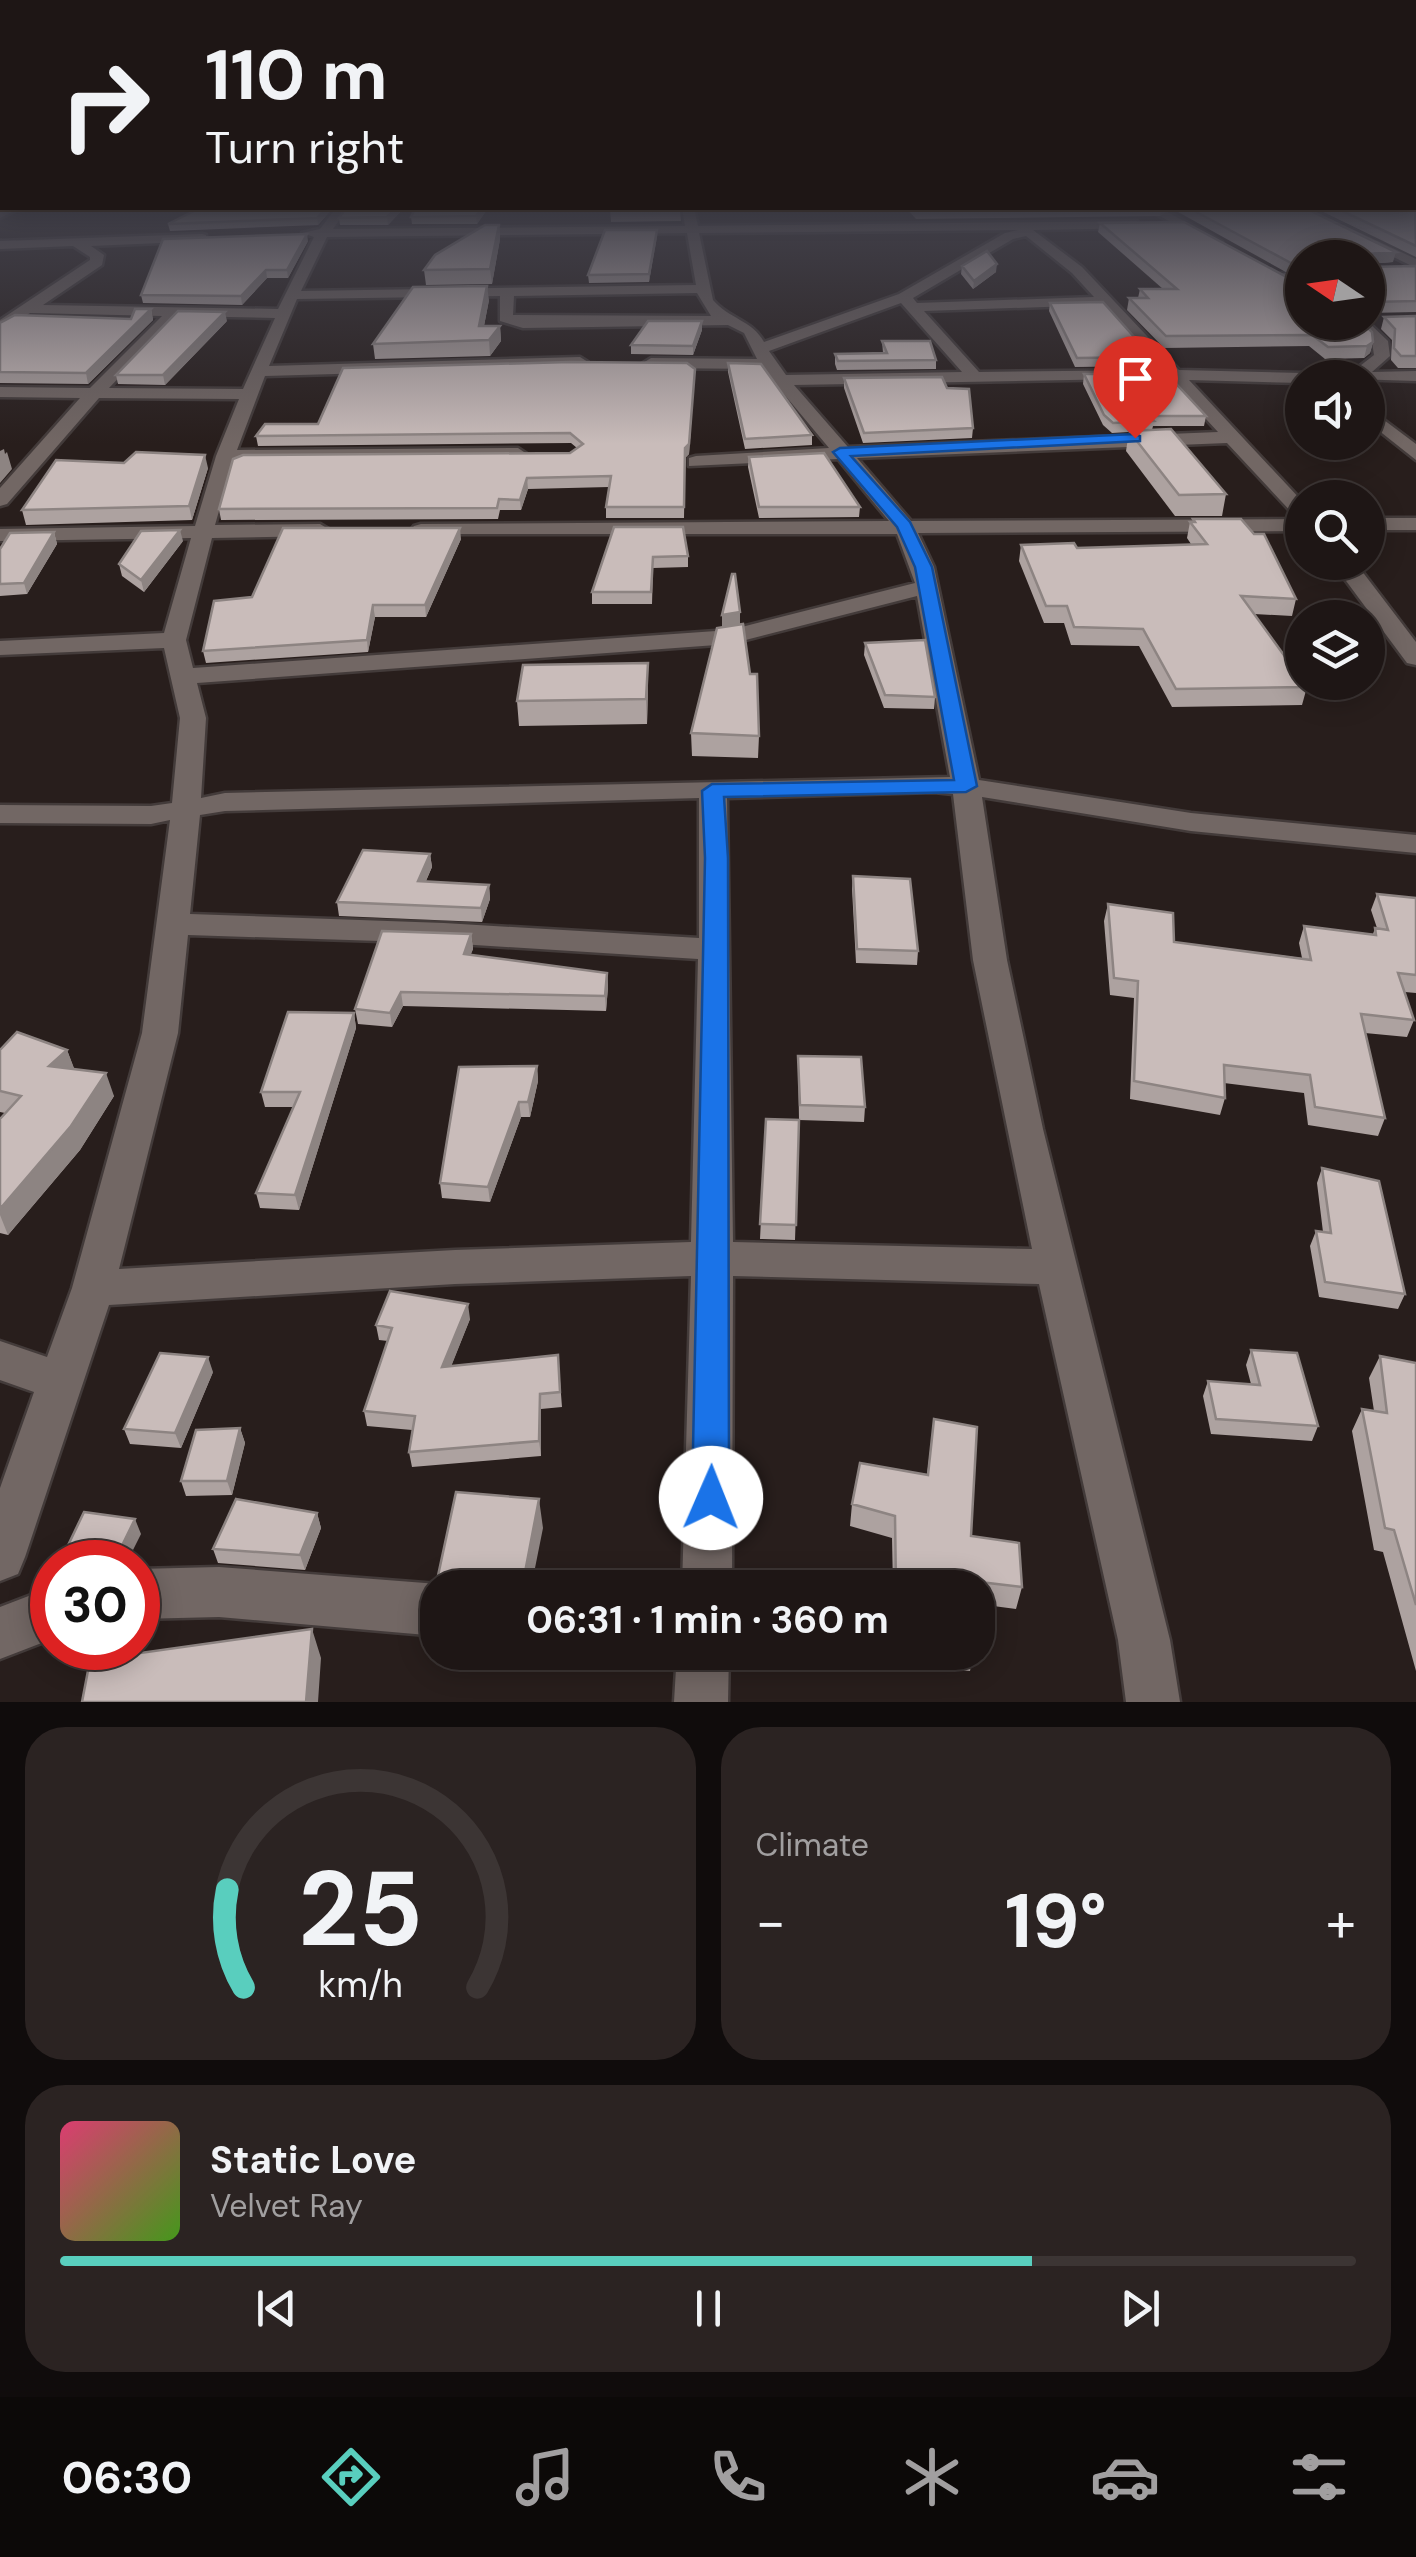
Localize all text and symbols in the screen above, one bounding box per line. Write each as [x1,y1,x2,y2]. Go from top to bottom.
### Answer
text: 110 m [205,30,388,121]
icon: right [40,40,170,170]
text: Turn right [205,118,404,177]
north arrow [1285,240,1385,340]
map controls [1285,240,1385,700]
pin [1093,336,1178,439]
icon: arrive [1108,351,1163,406]
button: sound [1285,360,1385,460]
button: search [1285,480,1385,580]
button: layers [1285,600,1385,700]
position arrow [659,1446,763,1550]
speed limit sign: 30 [30,1540,160,1670]
text: 06:31 · 1 min · 360 m [526,1595,889,1645]
text: Climate [756,1824,869,1866]
text: 25 [298,1842,423,1977]
text: 19° [1005,1873,1107,1970]
text: − [756,1886,786,1958]
text: + [1326,1886,1356,1958]
text: km/h [318,1962,402,2008]
text: Static Love [210,2135,416,2185]
text: Velvet Ray [210,2185,363,2227]
icon: previous [249,2281,304,2336]
icon: pause [681,2281,736,2336]
icon: next [1113,2281,1168,2336]
icon: directions [316,2442,386,2512]
icon: music [510,2442,580,2512]
icon: phone [703,2442,773,2512]
icon: climate [897,2442,967,2512]
icon: car [1090,2442,1160,2512]
icon: filters [1284,2442,1354,2512]
text: 06:30 [62,2448,192,2507]

